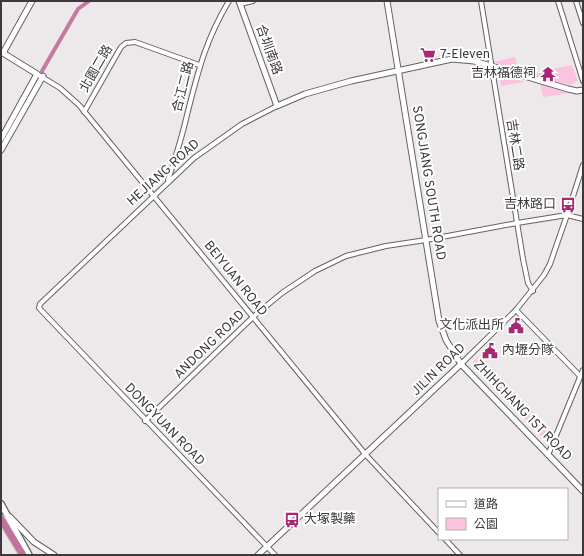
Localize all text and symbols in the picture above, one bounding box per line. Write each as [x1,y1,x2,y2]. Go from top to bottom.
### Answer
street label: 合圳南路 [252,22,285,77]
street label: 北園二路 [76,42,117,96]
supermarket icon: 7-Eleven [419,46,437,64]
place label: 7-Eleven [440,47,490,63]
street label: 合江二路 [169,60,198,114]
place label: 吉林福德祠 [471,65,536,82]
temple icon: 吉林福德祠 [539,65,557,83]
street label: SONGJIANG SOUTH ROAD [408,104,448,262]
street label: 吉林二路 [502,118,526,172]
street label: HEJIANG ROAD [124,136,204,210]
bus stop icon: 吉林路口 [559,196,577,214]
place label: 吉林路口 [504,197,556,213]
street label: BEIYUAN ROAD [200,238,270,320]
street label: ANDONG ROAD [171,307,249,383]
place label: 文化派出所 [439,317,504,334]
public building icon: 文化派出所 [507,317,525,335]
street label: JILIN ROAD [409,340,469,400]
public building icon: 內壢分隊 [481,342,499,360]
place label: 內壢分隊 [502,343,554,359]
street label: ZHIHCHANG 1ST ROAD [469,357,575,465]
street label: DONGYUAN ROAD [121,380,207,470]
legend [438,488,568,540]
text: 道路 [474,497,498,513]
bus stop icon: 大塚製藥 [283,511,301,529]
place label: 大塚製藥 [304,512,356,528]
text: 公園 [474,517,498,533]

